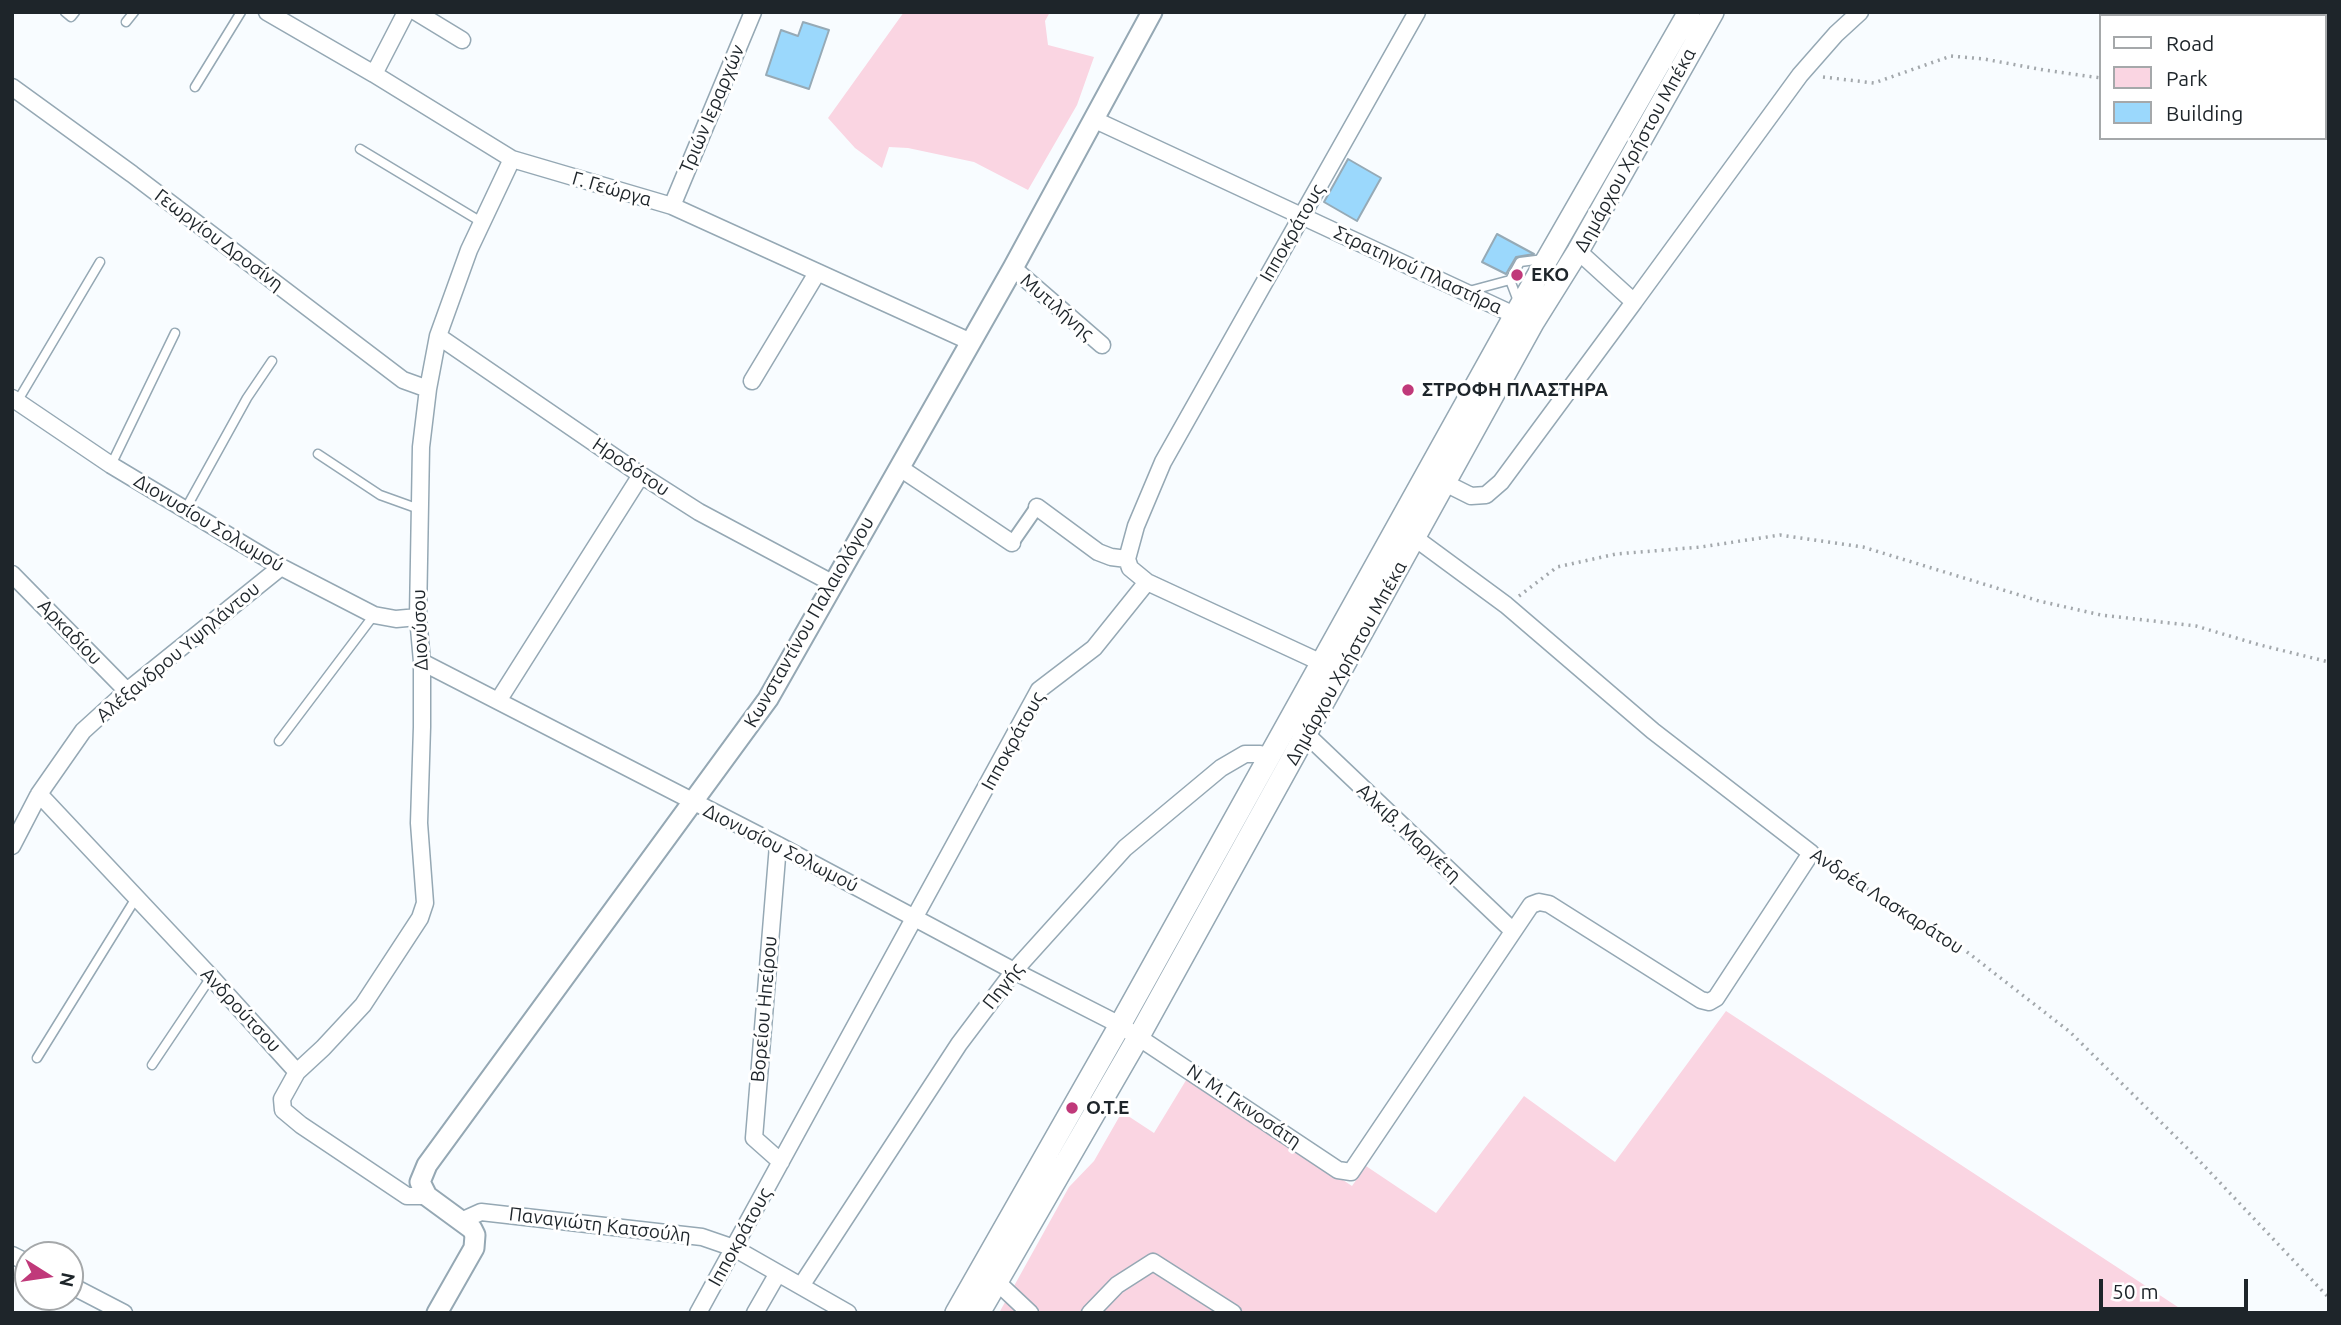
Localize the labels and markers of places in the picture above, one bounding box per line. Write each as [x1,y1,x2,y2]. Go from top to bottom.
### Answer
place label: ΕΚΟ [1531,264,1569,286]
marker: ΕΚΟ [1509,267,1525,283]
place label: ΣΤΡΟΦΗ ΠΛΑΣΤΗΡΑ [1422,379,1608,401]
marker: ΣΤΡΟΦΗ ΠΛΑΣΤΗΡΑ [1400,382,1416,398]
place label: Ο.Τ.Ε [1086,1097,1129,1119]
marker: Ο.Τ.Ε [1064,1100,1080,1116]

